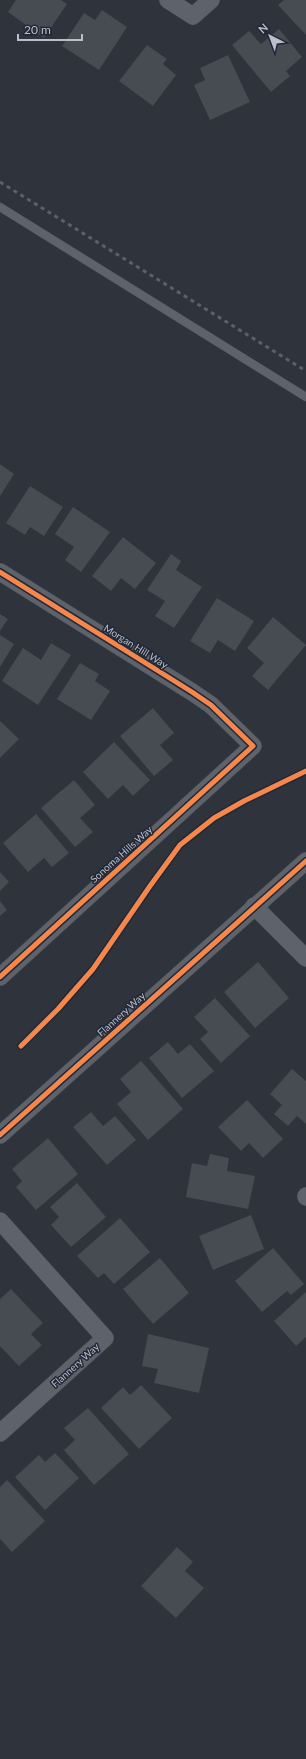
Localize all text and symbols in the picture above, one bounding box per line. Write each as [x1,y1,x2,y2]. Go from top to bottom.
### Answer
scale bar [18,16,82,42]
north arrow [250,16,290,56]
text: N [255,21,270,36]
text: 20 m [24,22,51,37]
street label: Morgan Hill Way [102,621,171,671]
street label: Sonoma Hills Way [88,822,155,885]
street label: Flannery Way [95,989,148,1039]
street label: Flannery Way [49,1340,102,1390]

